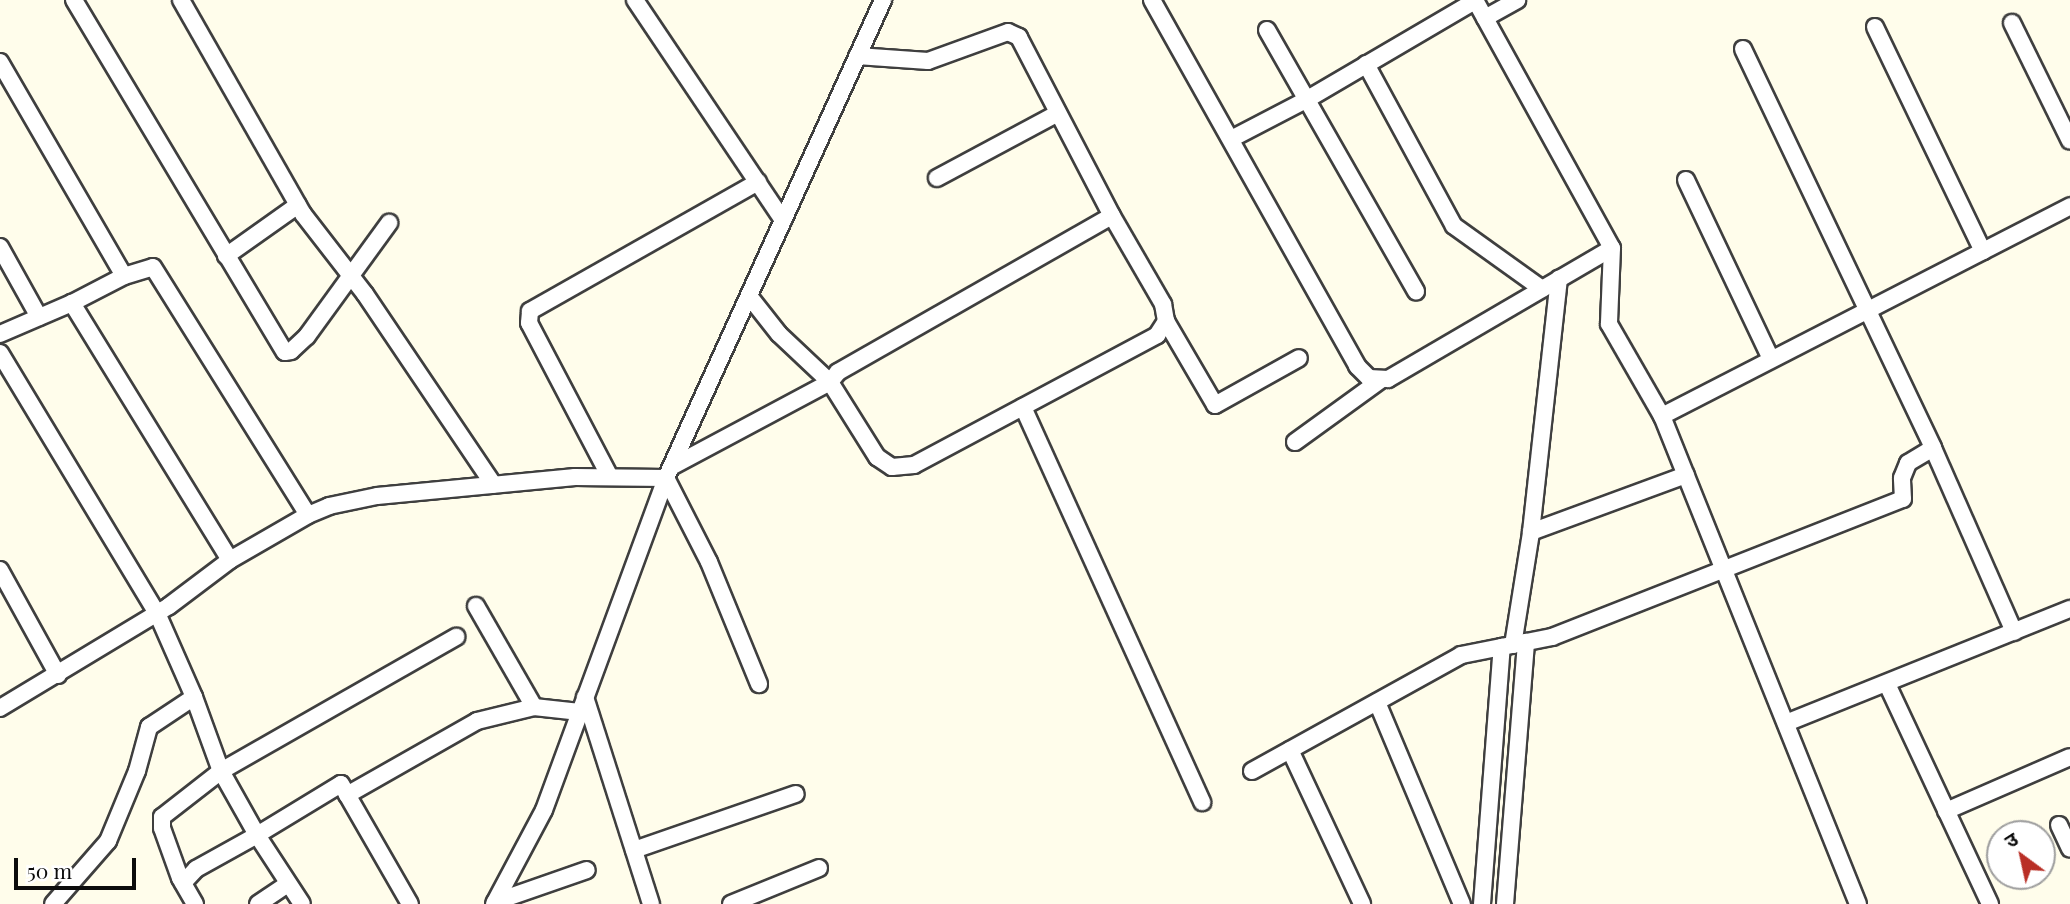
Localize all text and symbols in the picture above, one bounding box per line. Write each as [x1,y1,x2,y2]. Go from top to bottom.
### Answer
north arrow [1986,820,2056,890]
text: उ [1999,825,2022,853]
scale bar [18,844,140,888]
text: 50 m [27,856,72,884]

